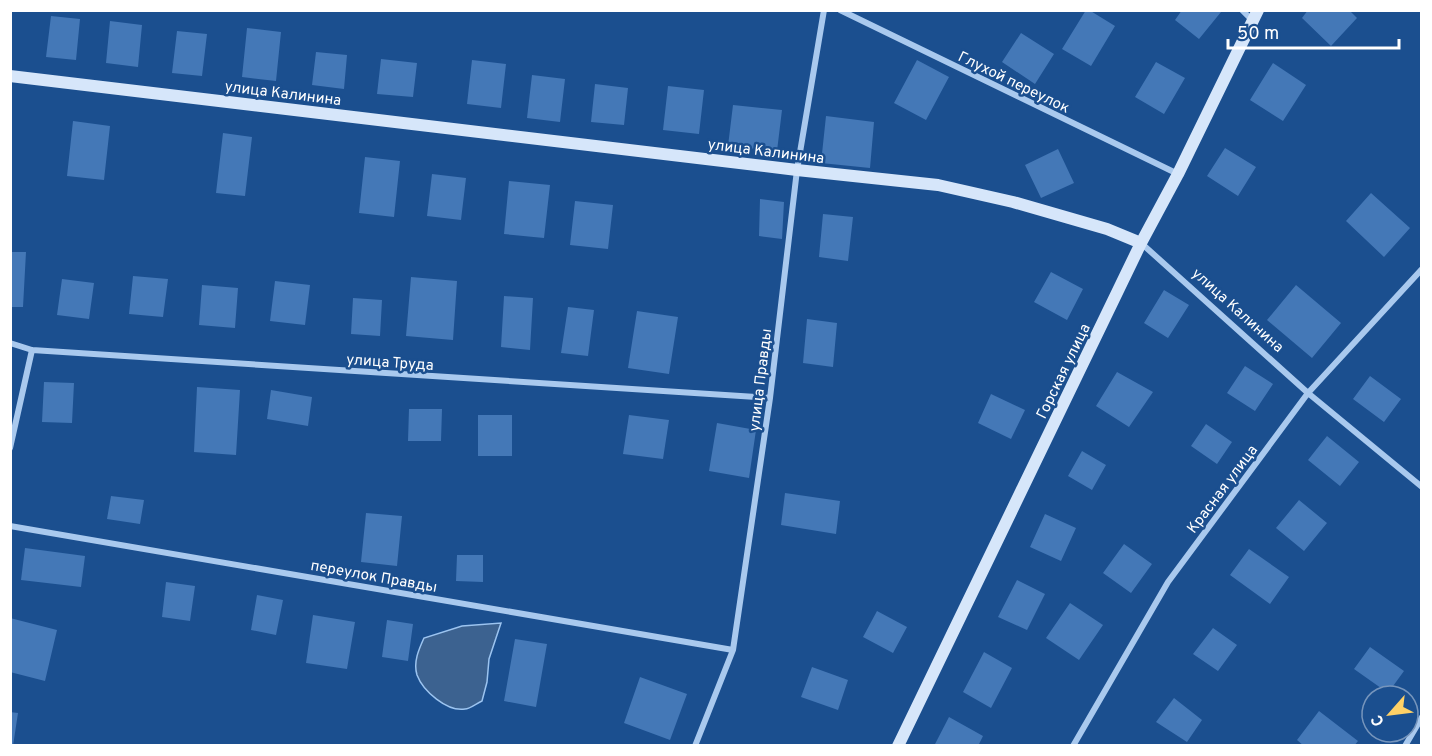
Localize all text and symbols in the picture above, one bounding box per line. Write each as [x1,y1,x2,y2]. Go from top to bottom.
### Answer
scale bar [1228,12,1399,50]
text: 50 m [1237,23,1279,46]
street label: Глухой переулок [954,48,1072,119]
street label: улица Калинина [223,78,342,111]
street label: улица Калинина [706,136,825,169]
street label: улица Калинина [1187,265,1287,357]
street label: Горская улица [1033,321,1096,422]
street label: улица Правды [746,328,777,433]
street label: улица Труда [346,351,434,376]
street label: Красная улица [1184,442,1263,538]
street label: переулок Правды [309,557,439,598]
north arrow [1360,684,1420,744]
text: С [1367,711,1390,729]

